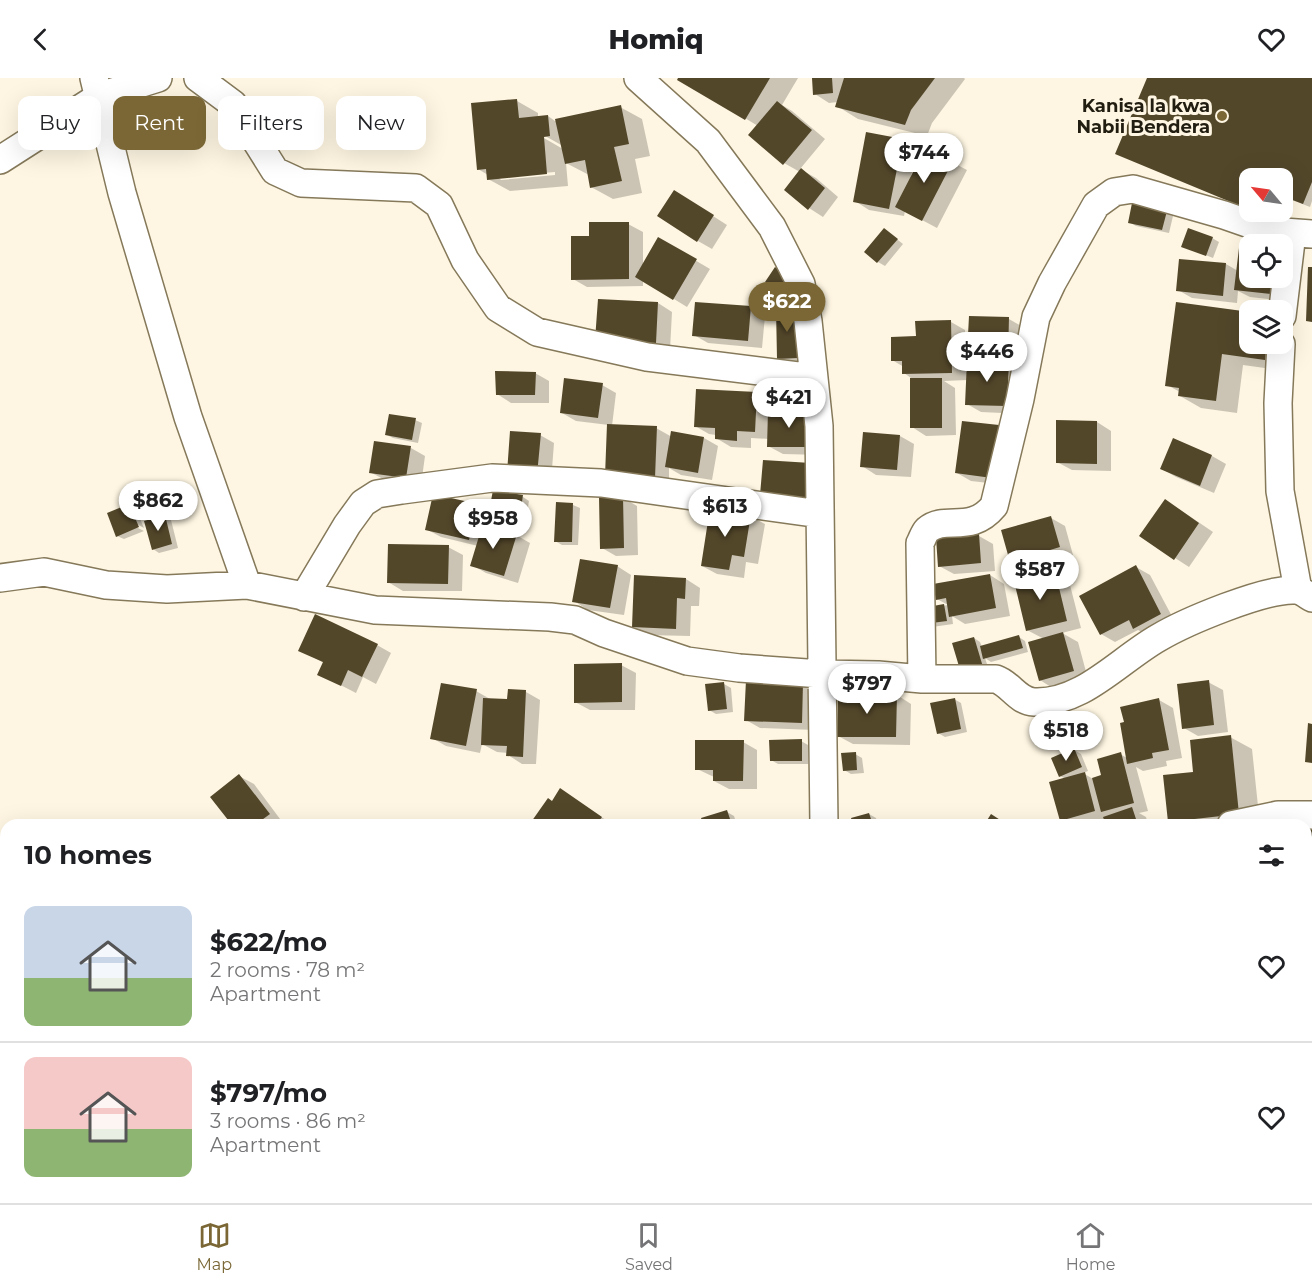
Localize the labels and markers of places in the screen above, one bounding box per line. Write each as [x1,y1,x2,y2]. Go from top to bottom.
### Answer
place label: Kanisa la kwa Nabii Bendera [1076,95,1210,138]
marker: Kanisa la kwa Nabii Bendera [1215,109,1229,123]
pin: $744 [888,133,960,184]
pin: $622 [751,282,823,333]
pin: $446 [951,332,1023,383]
pin: $421 [753,378,825,429]
pin: $862 [122,481,194,532]
pin: $613 [689,487,761,538]
pin: $958 [457,499,529,550]
pin: $587 [1004,550,1076,601]
pin: $797 [831,664,903,715]
pin: $518 [1030,711,1102,762]

